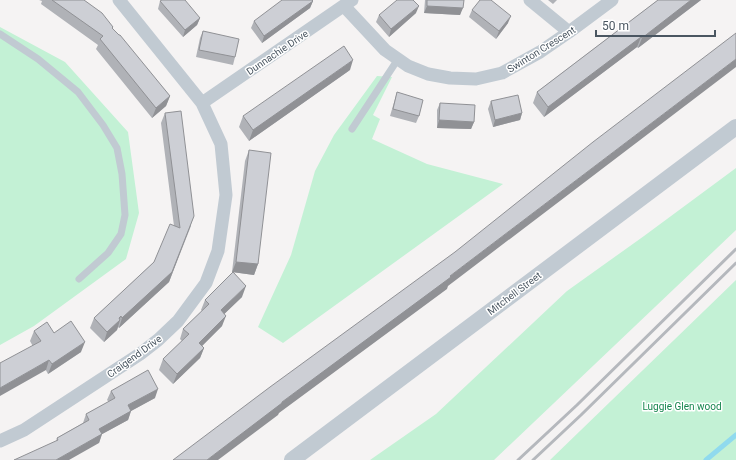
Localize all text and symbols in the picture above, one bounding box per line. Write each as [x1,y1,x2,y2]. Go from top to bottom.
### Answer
scale bar [596,12,715,38]
text: 50 m [602,19,629,33]
street label: Swinton Crescent [505,24,577,75]
street label: Dunnachie Drive [244,28,310,77]
street label: Mitchell Street [485,270,543,317]
street label: Craigend Drive [105,333,164,380]
park label: Luggie Glen wood [642,401,722,412]

